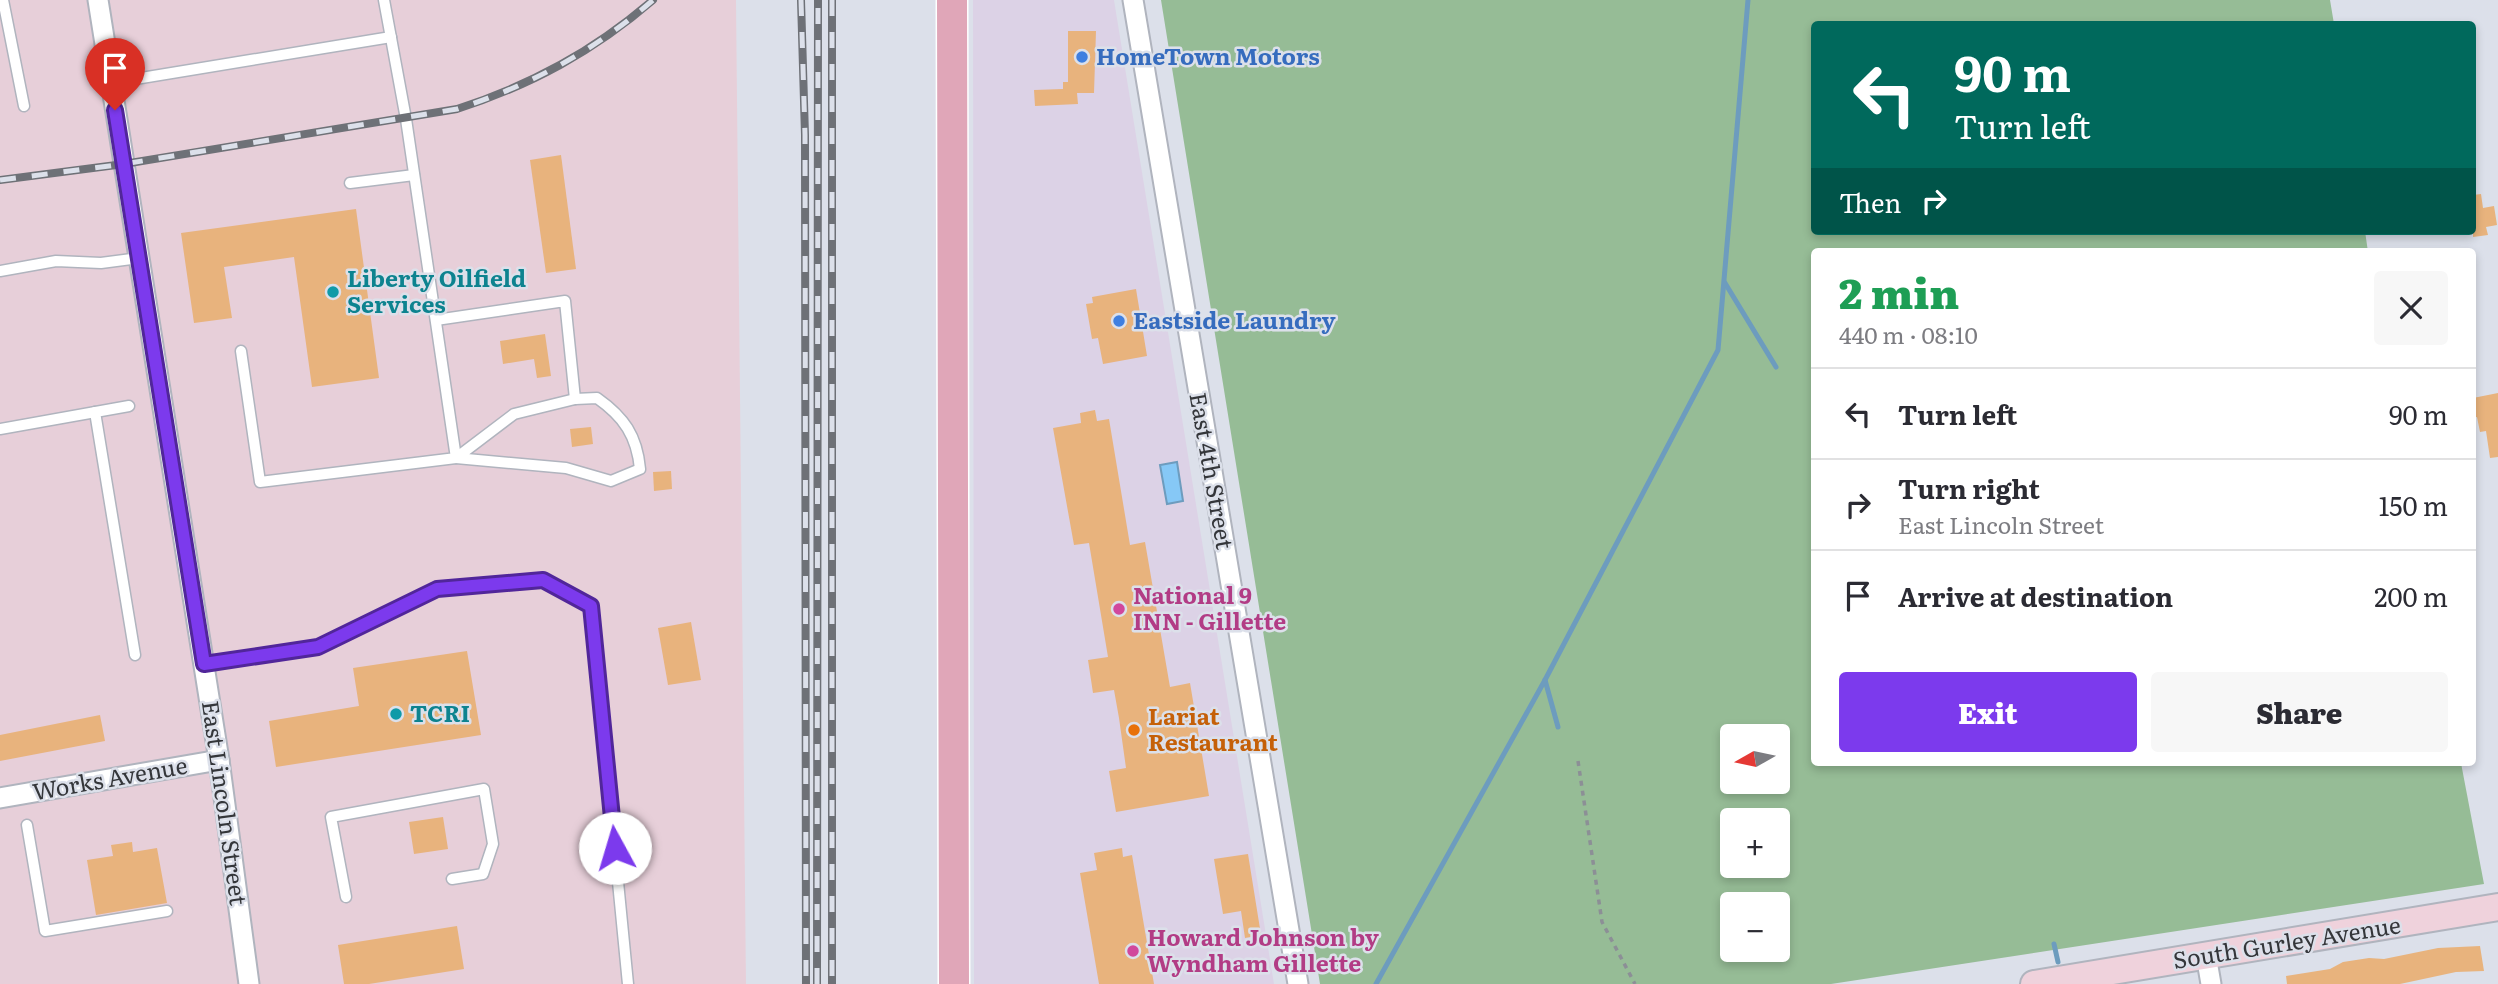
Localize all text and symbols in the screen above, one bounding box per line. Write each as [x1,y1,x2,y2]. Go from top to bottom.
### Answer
text: 90 m [1954,34,2071,107]
pin [85,38,145,110]
place label: HomeTown Motors [1096,38,1320,72]
icon: arrive [96,49,134,87]
marker: HomeTown Motors [1074,49,1090,65]
icon: left [1839,49,1930,140]
text: Turn left [1954,101,2091,149]
text: Then [1839,182,1901,221]
icon: right [1915,182,1953,220]
place label: Liberty Oilfield Services [347,260,526,320]
text: 2 min [1839,260,1959,322]
button: close [2374,271,2448,345]
marker: Liberty Oilfield Services [325,284,341,300]
place label: Eastside Laundry [1133,302,1336,336]
marker: Eastside Laundry [1111,313,1127,329]
text: 440 m · 08:10 [1839,317,1978,351]
street label: East 4th Street [1182,390,1244,552]
text: Turn left [1898,394,2017,433]
text: 90 m [2389,394,2448,433]
icon: left [1839,395,1877,433]
text: Turn right [1898,468,2040,507]
text: 150 m [2379,485,2448,524]
icon: right [1839,486,1877,524]
text: East Lincoln Street [1898,507,2104,541]
text: Arrive at destination [1898,576,2173,615]
text: 200 m [2374,576,2448,615]
place label: National 9 INN - Gillette [1133,577,1286,637]
icon: arrive [1839,577,1877,615]
marker: National 9 INN - Gillette [1111,601,1127,617]
button: Exit [1839,672,2137,752]
button: Share [2151,672,2448,752]
place label: TCRI [410,695,470,729]
street label: East Lincoln Street [195,698,257,908]
place label: Lariat Restaurant [1148,698,1278,758]
marker: TCRI [388,706,404,722]
marker: Lariat Restaurant [1126,722,1142,738]
north arrow [1720,724,1790,794]
map controls [1720,724,1790,962]
street label: Works Avenue [30,747,190,807]
button: + [1720,808,1790,878]
position arrow [578,811,652,885]
button: − [1720,892,1790,962]
street label: South Gurley Avenue [2170,906,2403,976]
place label: Howard Johnson by Wyndham Gillette [1147,919,1379,979]
marker: Howard Johnson by Wyndham Gillette [1125,943,1141,959]

